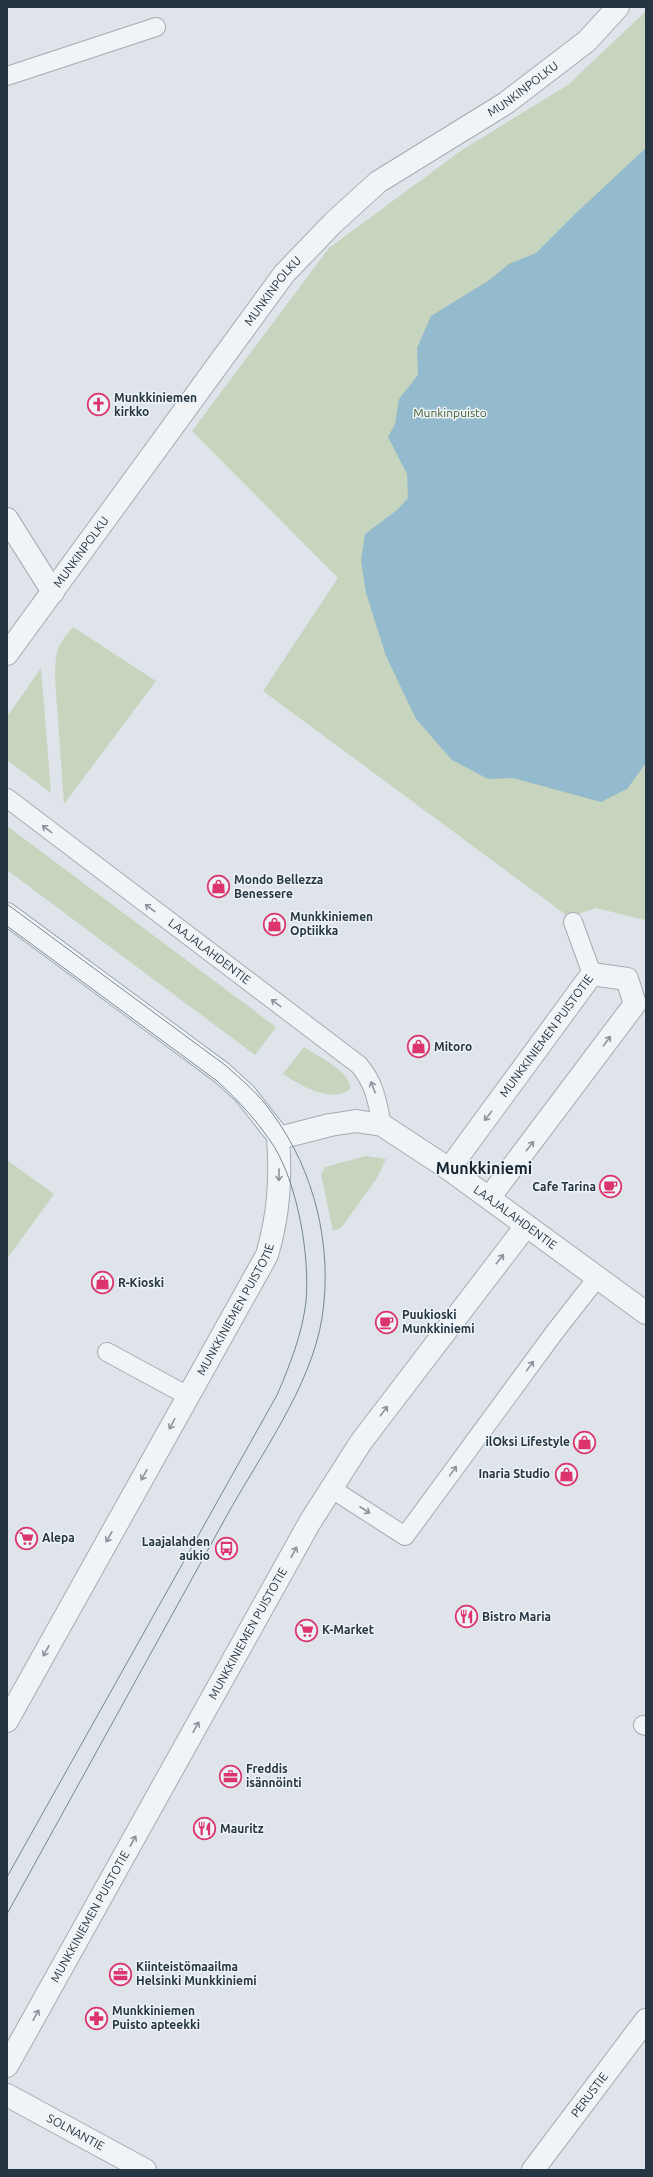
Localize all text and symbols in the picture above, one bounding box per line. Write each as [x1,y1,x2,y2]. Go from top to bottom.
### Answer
street label: MUNKINPOLKU [485,59,560,119]
street label: MUNKINPOLKU [242,253,304,328]
place label: Munkkiniemen kirkko [114,391,197,418]
church icon: Munkkiniemen kirkko [86,392,112,418]
park label: Munkinpuisto [413,406,487,419]
street label: MUNKINPOLKU [51,514,111,590]
one-way arrow [41,824,52,833]
place label: Mondo Bellezza Benessere [234,873,323,900]
shop icon: Mondo Bellezza Benessere [206,874,232,900]
one-way arrow [145,903,156,912]
place label: Munkkiniemen Optiikka [290,910,373,937]
shop icon: Munkkiniemen Optiikka [261,911,287,937]
street label: LAAJALAHDENTIE [166,916,253,986]
street label: MUNKKINIEMEN PUISTOTIE [497,972,596,1099]
one-way arrow [270,999,281,1008]
shop icon: Mitoro [406,1034,432,1060]
one-way arrow [603,1036,612,1047]
place label: Mitoro [434,1040,472,1053]
one-way arrow [368,1082,376,1094]
one-way arrow [483,1110,492,1121]
one-way arrow [526,1140,534,1151]
district label: Munkkiniemi [436,1159,532,1177]
one-way arrow [275,1168,283,1181]
cafe icon: Cafe Tarina [598,1174,624,1200]
place label: Cafe Tarina [532,1180,596,1193]
street label: LAAJALAHDENTIE [471,1182,560,1252]
street label: MUNKKINIEMEN PUISTOTIE [194,1242,276,1378]
one-way arrow [496,1254,504,1265]
shop icon: R-Kioski [90,1270,116,1296]
place label: R-Kioski [118,1276,164,1289]
place label: Puukioski Munkkiniemi [402,1308,474,1335]
cafe icon: Puukioski Munkkiniemi [373,1309,399,1335]
one-way arrow [526,1360,534,1371]
one-way arrow [380,1406,389,1417]
one-way arrow [168,1418,176,1430]
shop icon: ilOksi Lifestyle [572,1429,598,1455]
place label: ilOksi Lifestyle [485,1435,570,1448]
shop icon: Inaria Studio [553,1461,579,1487]
one-way arrow [449,1465,458,1476]
place label: Inaria Studio [478,1467,550,1480]
one-way arrow [139,1469,147,1481]
one-way arrow [359,1506,370,1514]
supermarket icon: Alepa [14,1525,40,1551]
place label: Alepa [42,1531,75,1544]
one-way arrow [105,1531,113,1543]
place label: Laajalahden aukio [142,1535,210,1562]
bus stop icon: Laajalahden aukio [213,1536,239,1562]
one-way arrow [290,1547,298,1559]
street label: MUNKKINIEMEN PUISTOTIE [206,1565,289,1701]
restaurant icon: Bistro Maria [454,1604,480,1630]
place label: Bistro Maria [482,1610,551,1623]
supermarket icon: K-Market [293,1617,319,1643]
place label: K-Market [322,1623,374,1636]
one-way arrow [42,1645,49,1657]
one-way arrow [193,1721,201,1733]
place label: Freddis isännöinti [246,1762,302,1789]
office icon: Freddis isännöinti [218,1763,244,1789]
restaurant icon: Mauritz [191,1816,217,1842]
place label: Mauritz [220,1822,264,1835]
one-way arrow [130,1835,137,1847]
street label: MUNKKINIEMEN PUISTOTIE [48,1848,132,1984]
place label: Kiinteistömaailma Helsinki Munkkiniemi [136,1960,257,1987]
office icon: Kiinteistömaailma Helsinki Munkkiniemi [108,1961,134,1987]
place label: Munkkiniemen Puisto apteekki [112,2004,200,2031]
pharmacy icon: Munkkiniemen Puisto apteekki [83,2005,109,2031]
one-way arrow [32,2010,40,2022]
street label: PERUSTIE [568,2070,610,2119]
street label: SOLNANTIE [45,2111,107,2153]

